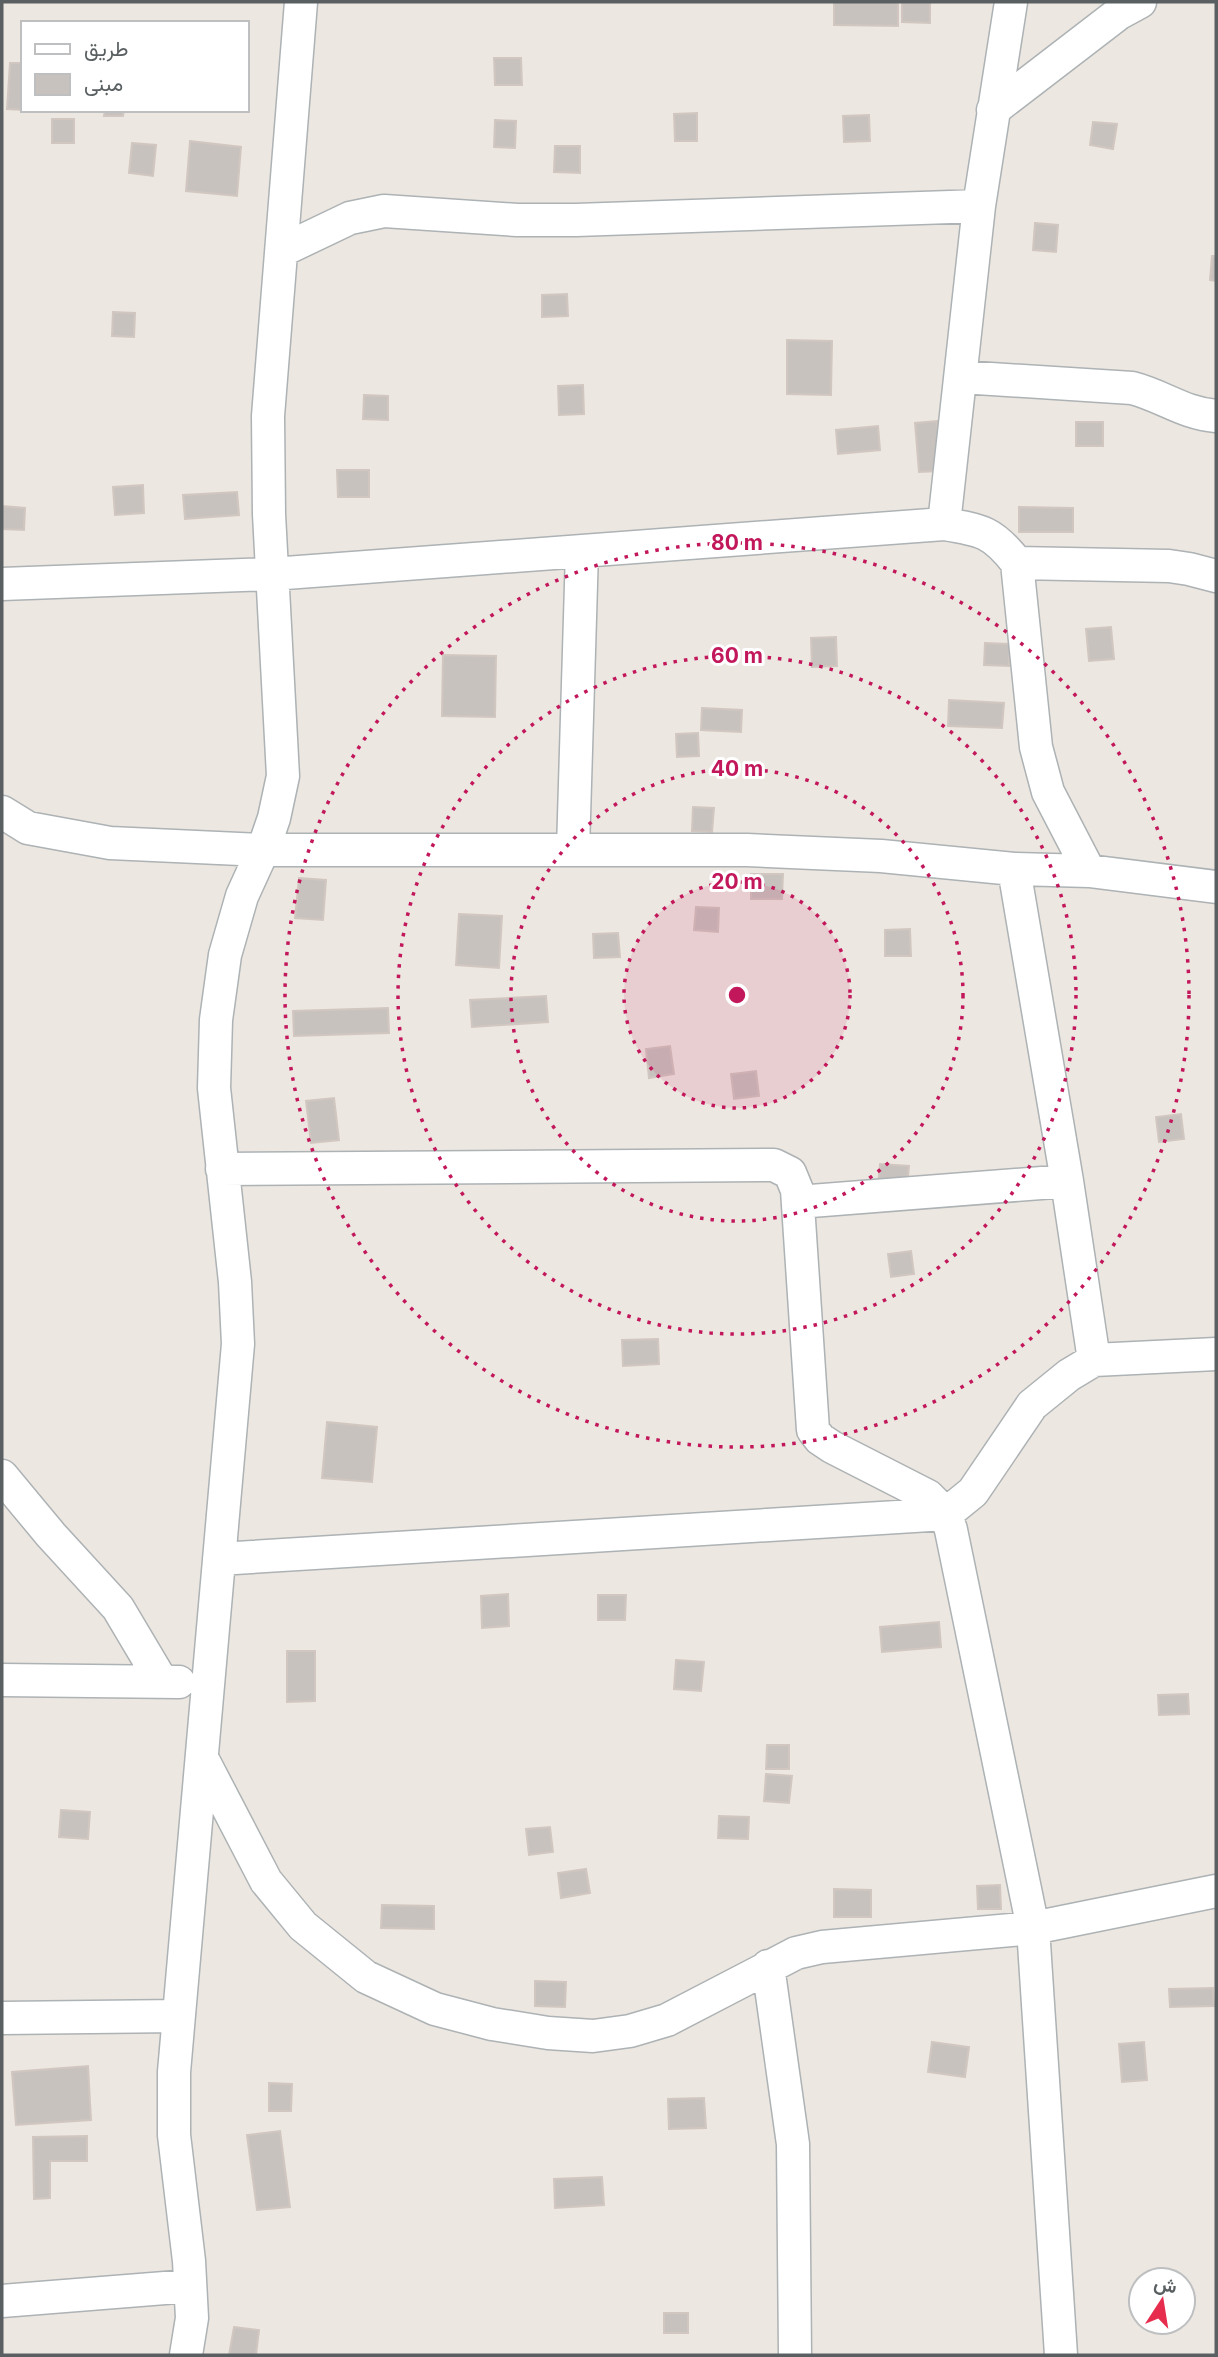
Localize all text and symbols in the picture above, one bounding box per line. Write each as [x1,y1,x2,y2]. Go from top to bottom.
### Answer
legend [21,21,248,112]
text: طريق [84,36,129,62]
text: مبنى [84,71,123,96]
text: 80 m [711,530,763,555]
text: 60 m [711,643,763,668]
text: 40 m [711,756,763,781]
text: 20 m [711,869,763,894]
centre of rings [725,983,749,1007]
north arrow [1127,2266,1197,2336]
text: ش [1152,2271,1179,2299]

